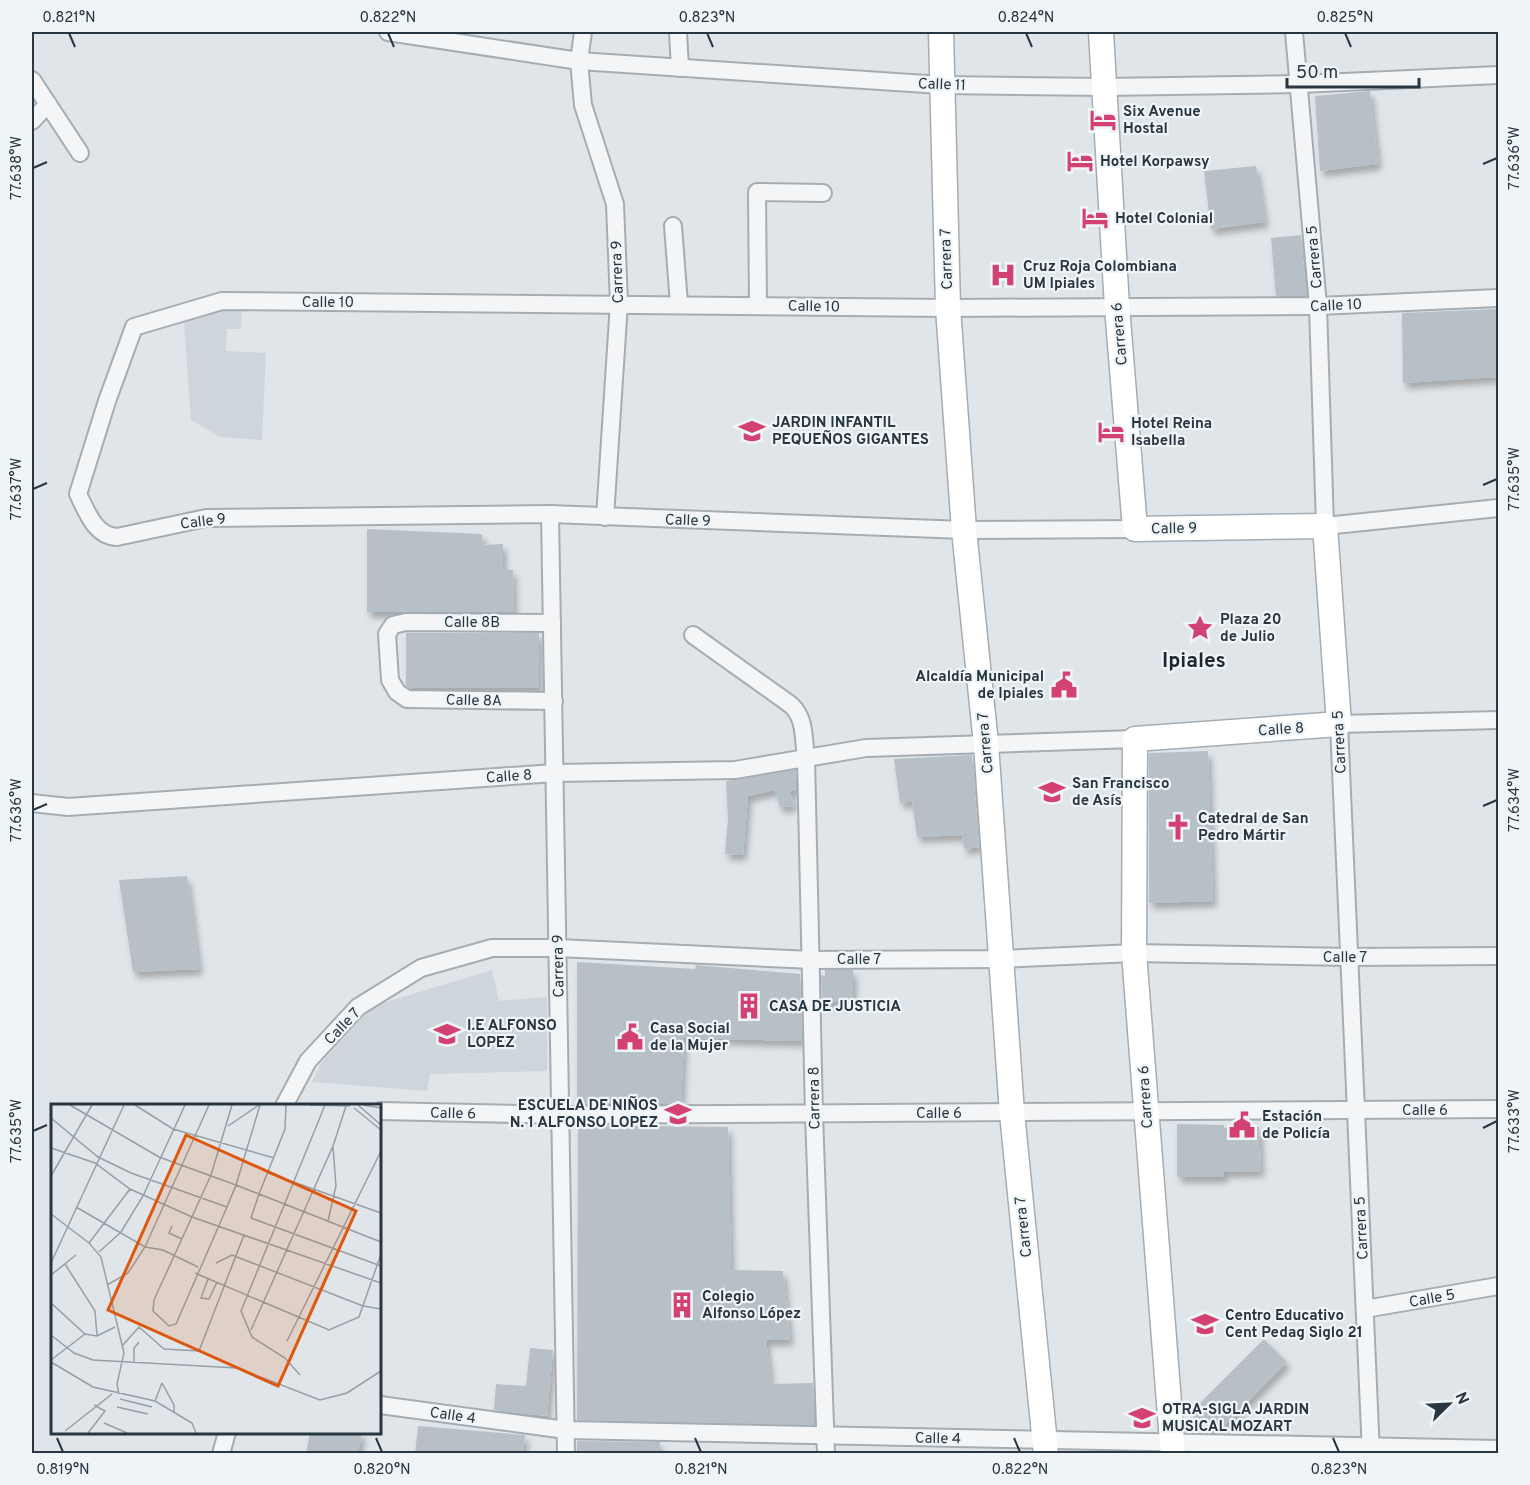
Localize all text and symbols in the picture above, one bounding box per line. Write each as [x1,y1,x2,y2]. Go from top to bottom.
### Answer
text: 0.821°N [42,9,96,28]
text: 0.822°N [360,9,417,28]
text: 0.823°N [679,9,735,28]
text: 0.824°N [998,9,1054,28]
text: 0.825°N [1316,9,1374,28]
scale bar [1287,51,1419,89]
text: 50 m [1296,62,1338,85]
street label: Calle 11 [918,75,966,96]
place label: Six Avenue Hostal [1123,103,1201,139]
hotel icon: Six Avenue Hostal [1088,105,1118,135]
text: 77.636°W [1506,126,1525,190]
text: 77.638°W [8,136,27,200]
hotel icon: Hotel Korpawsy [1065,146,1095,176]
place label: Hotel Korpawsy [1100,153,1210,172]
hotel icon: Hotel Colonial [1080,203,1110,233]
place label: Hotel Colonial [1115,210,1213,229]
street label: Carrera 5 [1303,224,1328,289]
street label: Carrera 7 [937,228,958,290]
street label: Carrera 9 [608,240,629,304]
place label: Cruz Roja Colombiana UM Ipiales [1023,258,1177,294]
hospital icon: Cruz Roja Colombiana UM Ipiales [988,260,1018,290]
street label: Calle 10 [302,294,354,313]
street label: Calle 10 [1309,296,1363,317]
street label: Calle 10 [788,298,840,317]
street label: Carrera 6 [1108,302,1133,366]
place label: JARDIN INFANTIL PEQUEÑOS GIGANTES [772,414,929,450]
place label: Hotel Reina Isabella [1131,415,1212,451]
school or university icon: JARDIN INFANTIL PEQUEÑOS GIGANTES [737,416,767,446]
hotel icon: Hotel Reina Isabella [1096,417,1126,447]
text: 77.635°W [1506,447,1525,511]
text: 77.637°W [8,458,27,520]
street label: Calle 9 [179,510,227,535]
street label: Calle 9 [665,511,711,532]
street label: Calle 9 [1151,520,1197,539]
place label: Plaza 20 de Julio [1220,611,1282,647]
place icon: Plaza 20 de Julio [1185,613,1215,643]
street label: Calle 8B [444,614,500,633]
district label: Ipiales [1162,648,1226,675]
place label: Alcaldía Municipal de Ipiales [915,668,1044,704]
public building icon: Alcaldía Municipal de Ipiales [1049,670,1079,700]
street label: Calle 8A [446,692,502,711]
street label: Carrera 5 [1329,710,1352,774]
street label: Carrera 7 [974,711,999,774]
street label: Calle 8 [1257,719,1305,742]
street label: Calle 8 [485,766,533,789]
text: 77.634°W [1506,768,1525,832]
place label: San Francisco de Asís [1072,775,1169,811]
school or university icon: San Francisco de Asís [1037,777,1067,807]
text: 77.636°W [8,778,27,842]
place label: Catedral de San Pedro Mártir [1198,810,1309,846]
church icon: Catedral de San Pedro Mártir [1163,812,1193,842]
street label: Carrera 9 [549,934,570,998]
street label: Calle 7 [1323,949,1367,968]
street label: Calle 7 [837,951,881,970]
building icon: CASA DE JUSTICIA [734,991,764,1021]
place label: CASA DE JUSTICIA [769,998,901,1017]
street label: Calle 7 [321,1004,365,1050]
place label: I.E ALFONSO LOPEZ [467,1017,557,1053]
school or university icon: I.E ALFONSO LOPEZ [432,1019,462,1049]
place label: Casa Social de la Mujer [650,1020,730,1056]
public building icon: Casa Social de la Mujer [615,1022,645,1052]
street label: Carrera 6 [1135,1065,1158,1129]
street label: Carrera 8 [805,1066,826,1130]
text: 77.633°W [1506,1089,1525,1153]
place label: ESCUELA DE NIÑOS N. 1 ALFONSO LOPEZ [510,1095,658,1133]
text: 77.635°W [8,1099,27,1163]
school or university icon: ESCUELA DE NIÑOS N. 1 ALFONSO LOPEZ [663,1099,693,1129]
street label: Calle 6 [1402,1102,1448,1121]
inset map [51,1104,381,1434]
street label: Calle 6 [430,1105,476,1124]
street label: Calle 6 [916,1105,962,1124]
place label: Estación de Policía [1262,1108,1330,1144]
public building icon: Estación de Policía [1227,1110,1257,1140]
street label: Carrera 7 [1012,1195,1037,1258]
street label: Carrera 5 [1351,1196,1374,1260]
street label: Calle 5 [1408,1286,1457,1313]
place label: Colegio Alfonso López [702,1288,801,1324]
building icon: Colegio Alfonso López [667,1290,697,1320]
place label: Centro Educativo Cent Pedag Siglo 21 [1225,1307,1363,1343]
school or university icon: Centro Educativo Cent Pedag Siglo 21 [1190,1309,1220,1339]
north arrow [1419,1374,1479,1434]
text: N [1449,1389,1472,1408]
place label: OTRA-SIGLA JARDIN MUSICAL MOZART [1162,1401,1309,1437]
school or university icon: OTRA-SIGLA JARDIN MUSICAL MOZART [1127,1403,1157,1433]
street label: Calle 4 [429,1404,477,1429]
street label: Calle 4 [915,1430,961,1449]
text: 0.819°N [36,1461,90,1480]
text: 0.820°N [353,1461,411,1480]
text: 0.821°N [674,1461,728,1480]
text: 0.822°N [992,1461,1049,1480]
text: 0.823°N [1311,1461,1367,1480]

